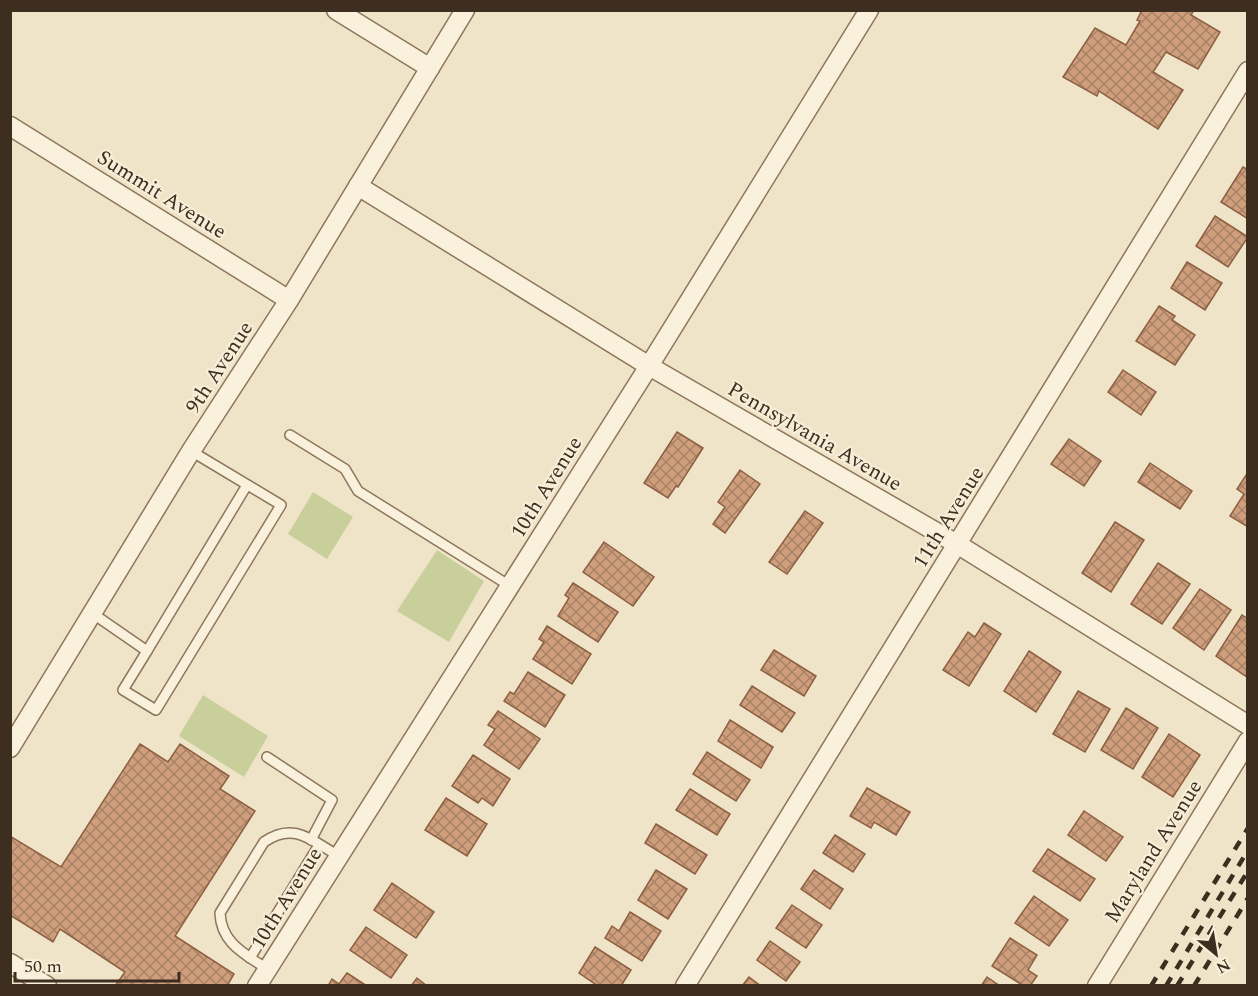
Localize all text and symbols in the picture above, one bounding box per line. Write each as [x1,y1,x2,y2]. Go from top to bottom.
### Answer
street label: Summit Avenue [90,142,233,248]
street label: 9th Avenue [178,315,262,420]
street label: Pennsylvania Avenue [721,374,908,500]
street label: 10th Avenue [503,430,591,545]
street label: 11th Avenue [905,460,993,575]
street label: Maryland Avenue [1097,774,1211,929]
street label: 10th Avenue [243,841,331,956]
north arrow [1186,924,1246,984]
scale bar [15,945,178,983]
text: N [1211,952,1235,980]
text: 50 m [24,953,62,980]

